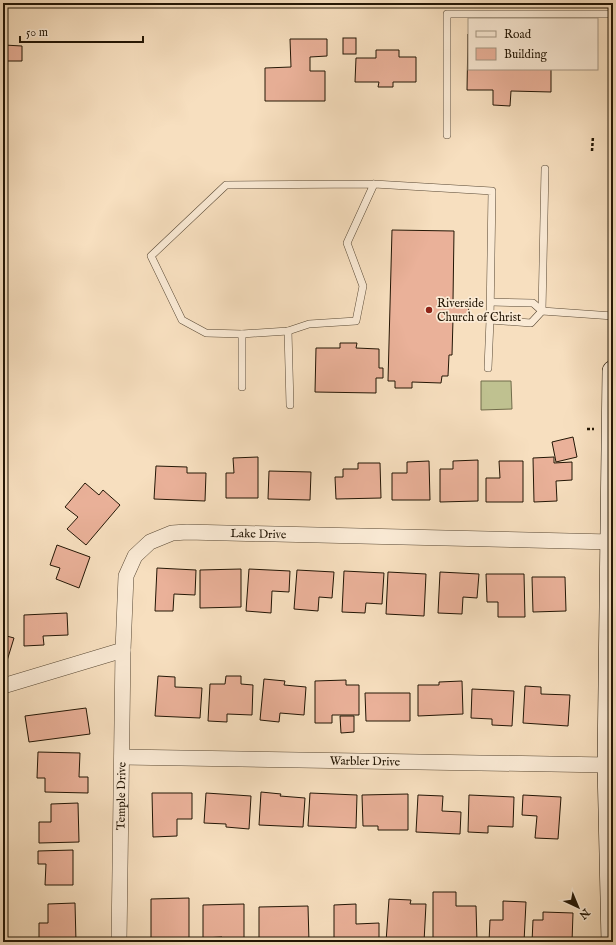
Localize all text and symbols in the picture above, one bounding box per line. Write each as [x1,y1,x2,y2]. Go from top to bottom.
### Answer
scale bar [20,18,143,44]
legend [468,18,598,70]
text: 50 m [26,25,48,40]
text: Road [504,27,532,42]
text: Building [504,47,548,62]
place label: Riverside Church of Christ [437,296,521,325]
marker: Riverside Church of Christ [424,305,434,315]
street label: Lake Drive [230,526,287,542]
street label: Warbler Drive [330,753,401,770]
street label: Temple Drive [114,761,130,830]
north arrow [558,887,598,927]
text: N [576,904,593,922]

